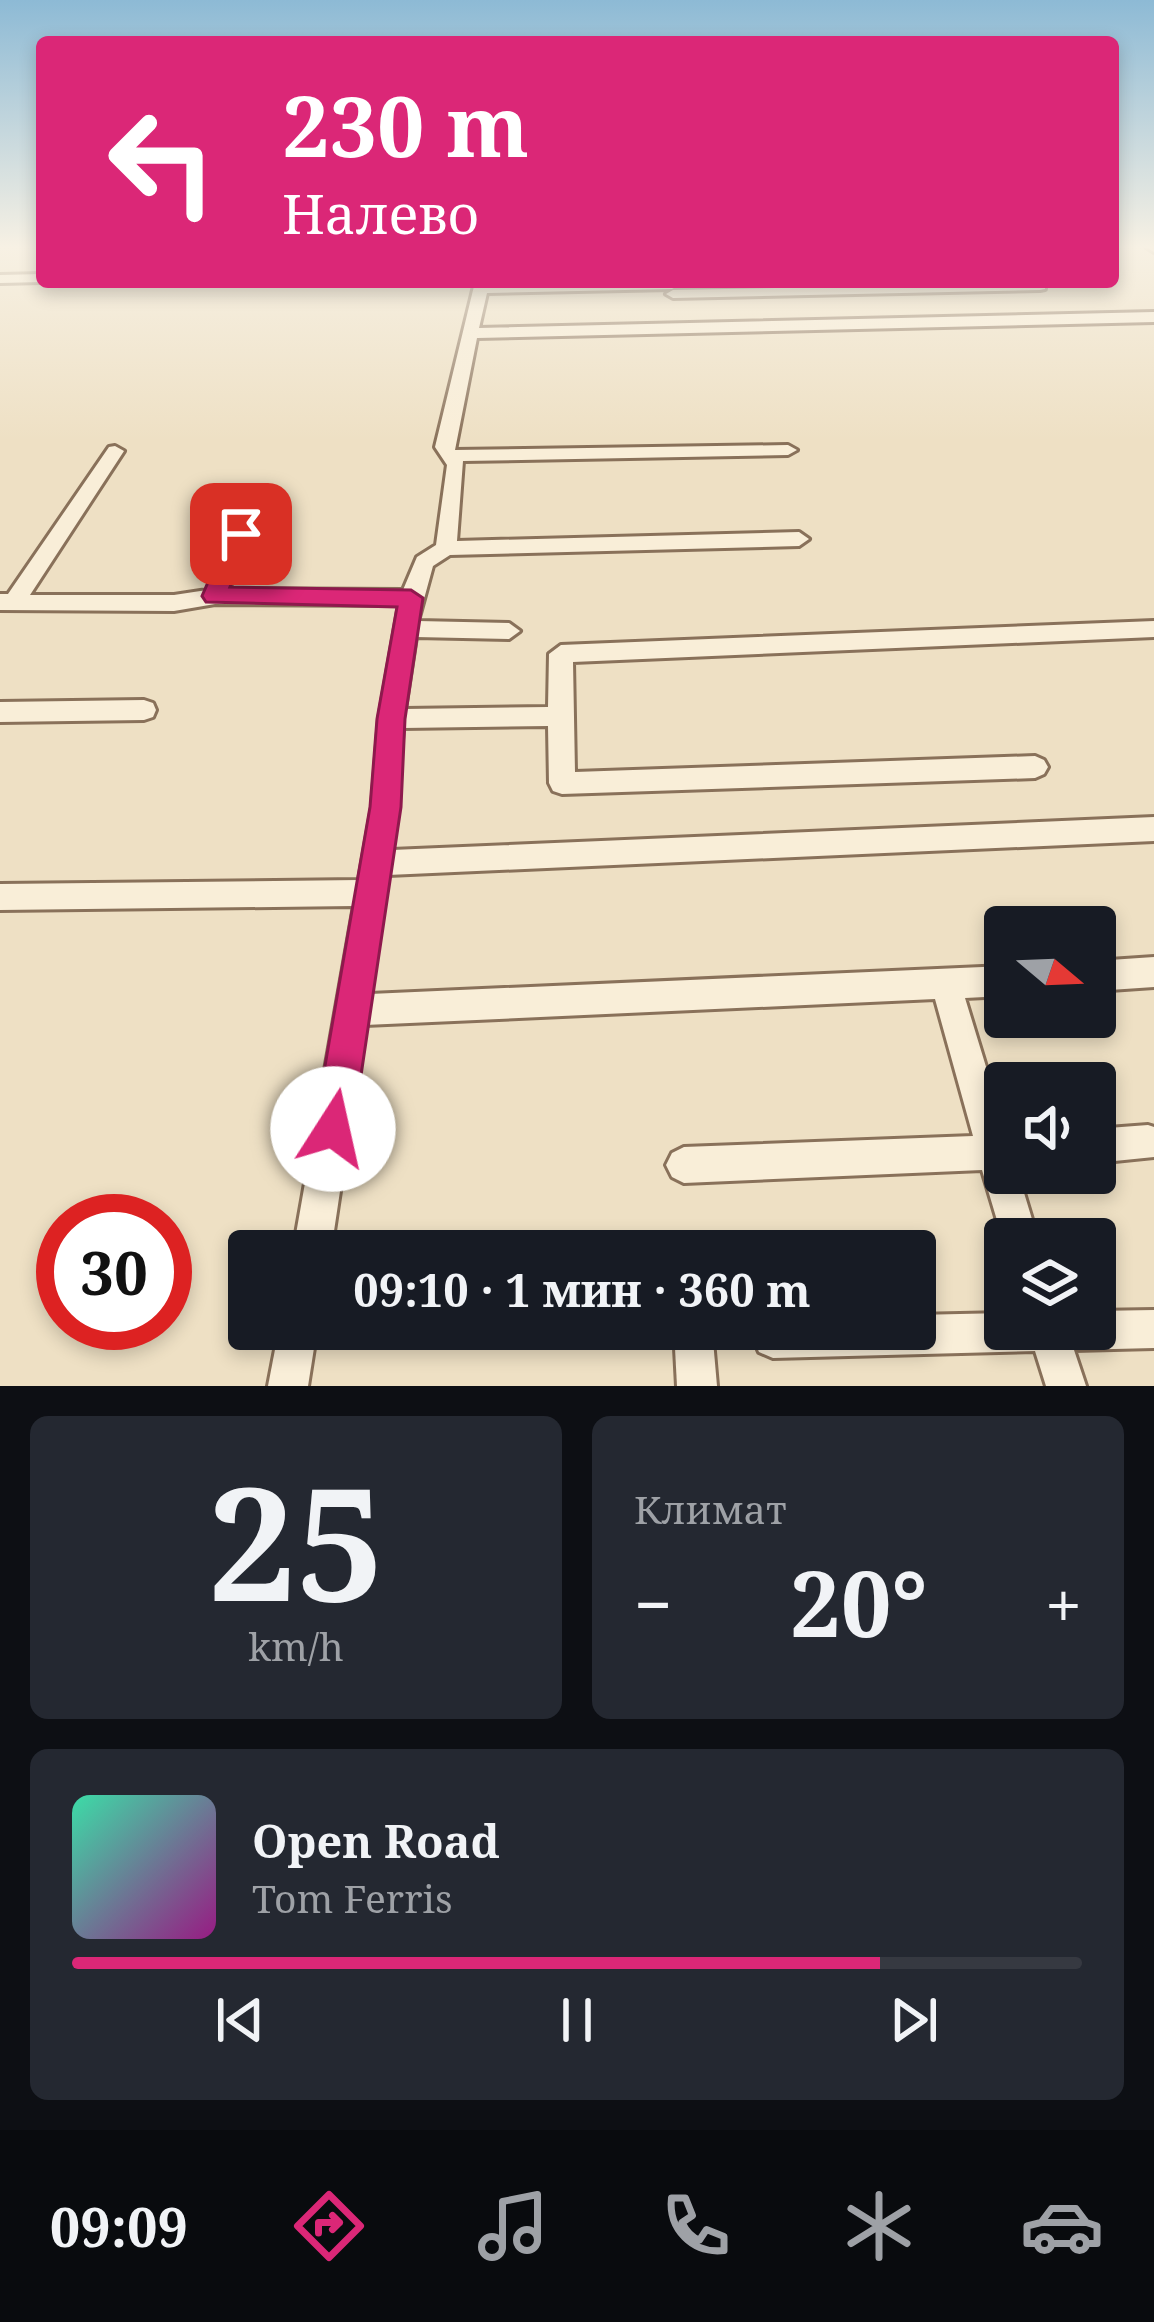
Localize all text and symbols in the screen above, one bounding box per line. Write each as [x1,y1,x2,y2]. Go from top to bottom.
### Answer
text: 230 m [282,67,529,182]
icon: left [84,84,240,240]
text: Налево [282,176,479,250]
pin [190,483,292,585]
icon: arrive [208,501,274,567]
north arrow [984,906,1116,1038]
map controls [984,906,1116,1350]
button: sound [984,1062,1116,1194]
position arrow [270,1066,396,1192]
speed limit sign: 30 [36,1194,192,1350]
button: layers [984,1218,1116,1350]
text: 09:10 · 1 мин · 360 m [353,1259,811,1320]
text: 25 [208,1434,384,1647]
text: Климат [634,1482,787,1535]
text: 20° [790,1541,928,1663]
text: − [634,1558,672,1648]
text: + [1045,1558,1082,1648]
text: km/h [248,1619,344,1672]
text: Open Road [252,1810,500,1871]
text: Tom Ferris [252,1871,453,1924]
icon: previous [207,1987,273,2053]
icon: pause [544,1987,610,2053]
icon: next [881,1987,947,2053]
icon: directions [287,2184,371,2268]
icon: music [471,2184,555,2268]
icon: phone [654,2184,738,2268]
icon: climate [837,2184,921,2268]
icon: car [1020,2184,1104,2268]
text: 09:09 [50,2189,188,2263]

